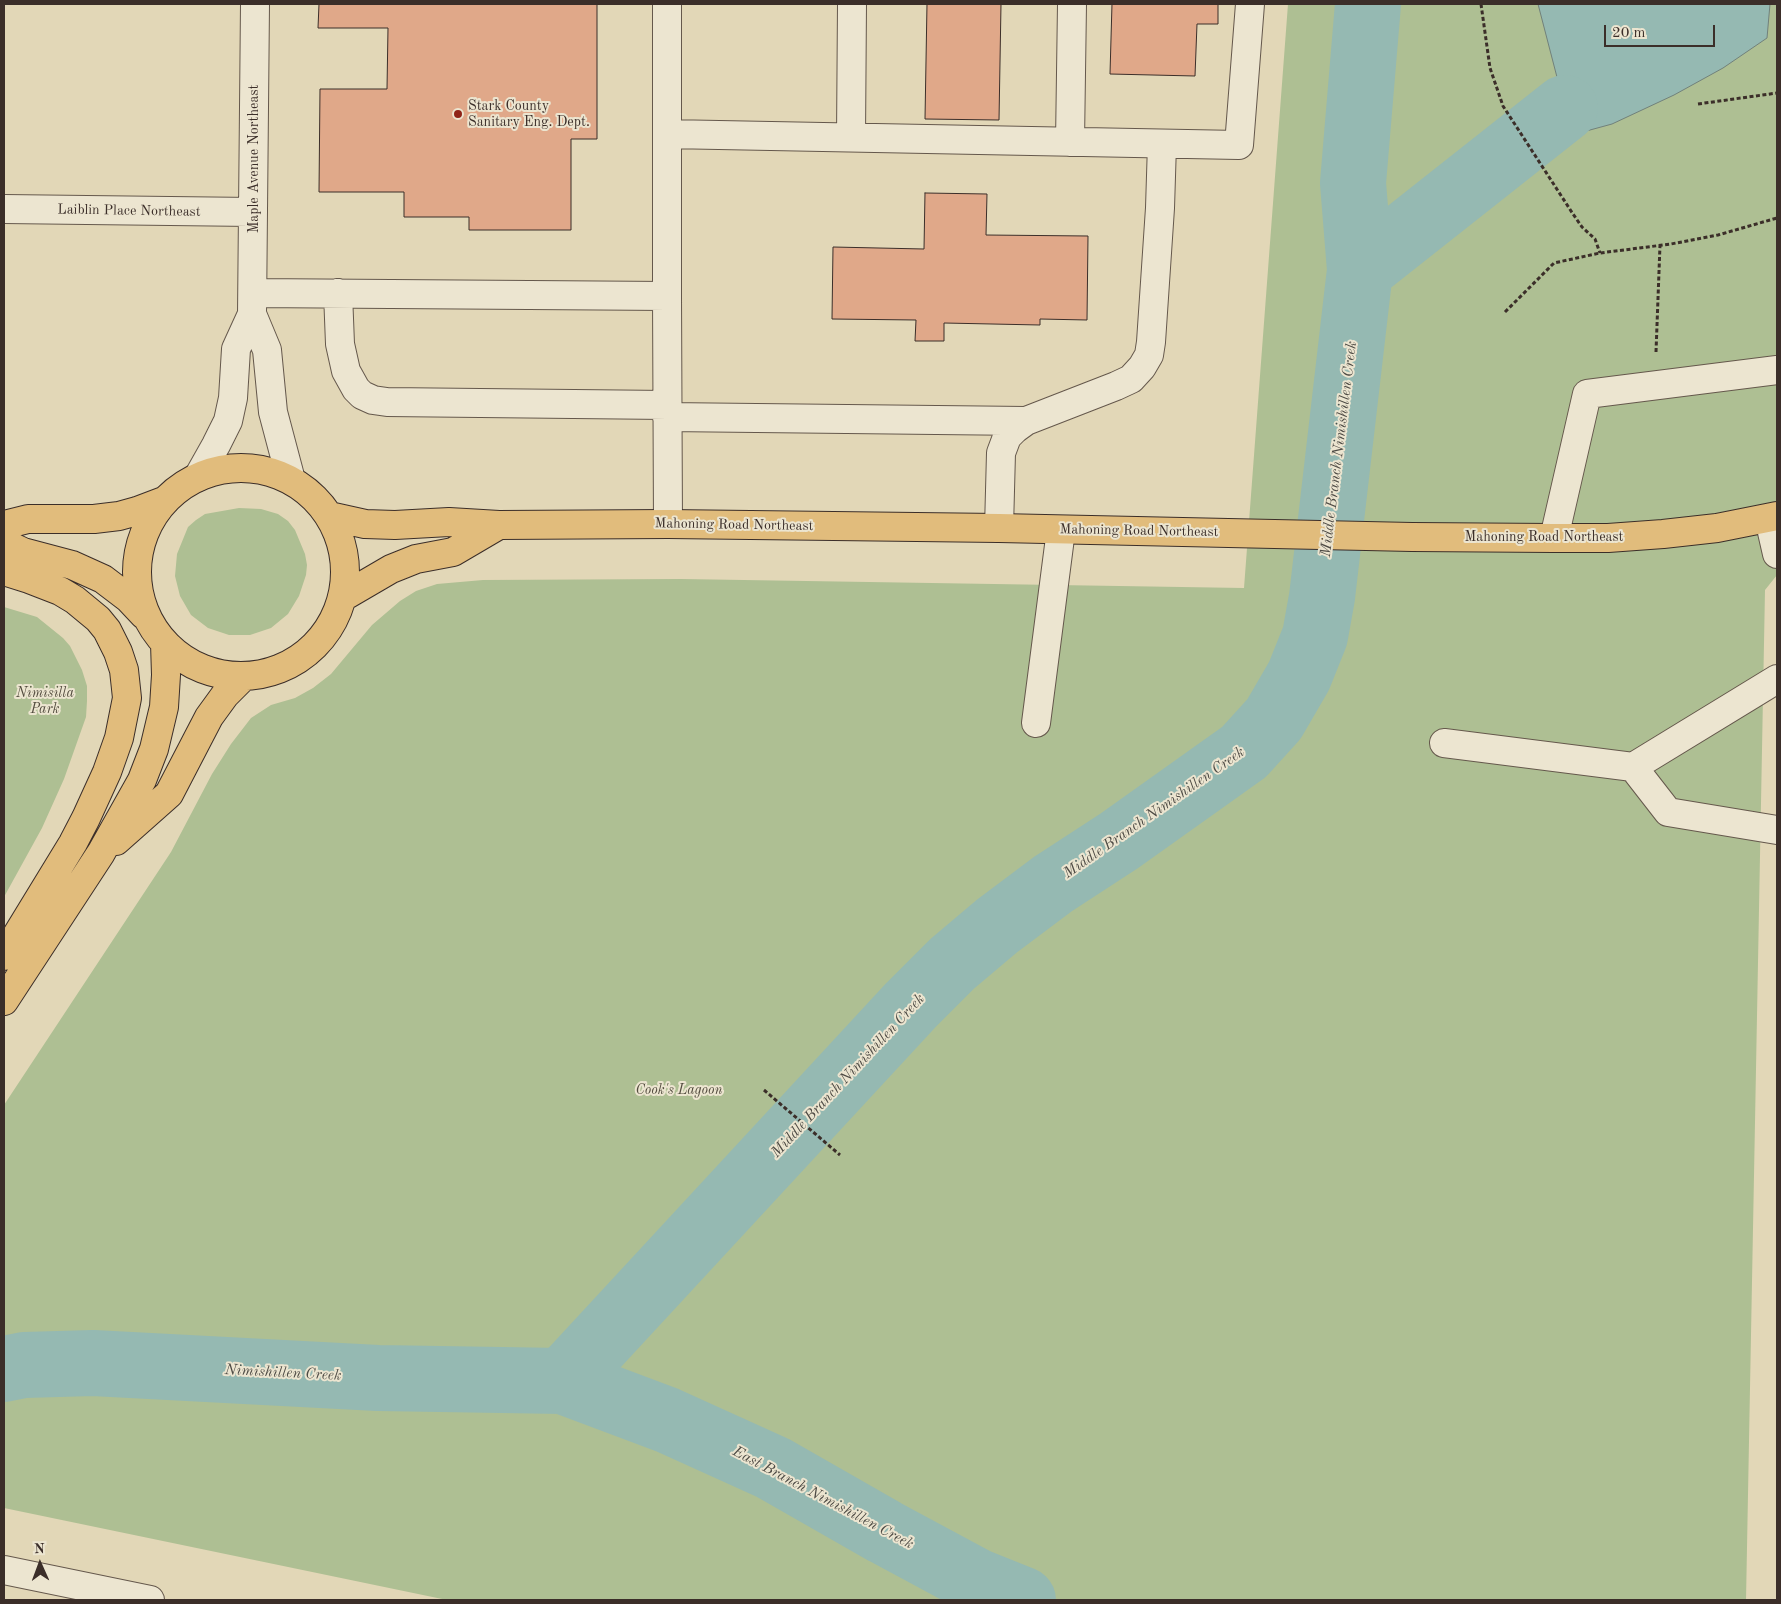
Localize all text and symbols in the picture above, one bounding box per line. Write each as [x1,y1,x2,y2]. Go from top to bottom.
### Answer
scale bar [1606,15,1717,47]
text: 20 m [1612,26,1646,41]
street label: Maple Avenue Northeast [246,85,262,233]
place label: Stark County Sanitary Eng. Dept. [468,98,590,130]
marker: Stark County Sanitary Eng. Dept. [452,108,464,120]
street label: Laiblin Place Northeast [57,201,201,221]
water label: Middle Branch Nimishillen Creek [1317,340,1361,558]
street label: Mahoning Road Northeast [654,515,814,535]
street label: Mahoning Road Northeast [1059,521,1219,541]
street label: Mahoning Road Northeast [1464,529,1624,545]
park label: Nimisilla Park [16,685,74,718]
water label: Middle Branch Nimishillen Creek [1060,743,1248,883]
water label: Middle Branch Nimishillen Creek [767,990,929,1162]
park label: Cook's Lagoon [635,1082,723,1098]
water label: Nimishillen Creek [224,1361,342,1385]
water label: East Branch Nimishillen Creek [729,1443,917,1553]
north arrow [15,1539,65,1589]
text: N [34,1542,45,1556]

